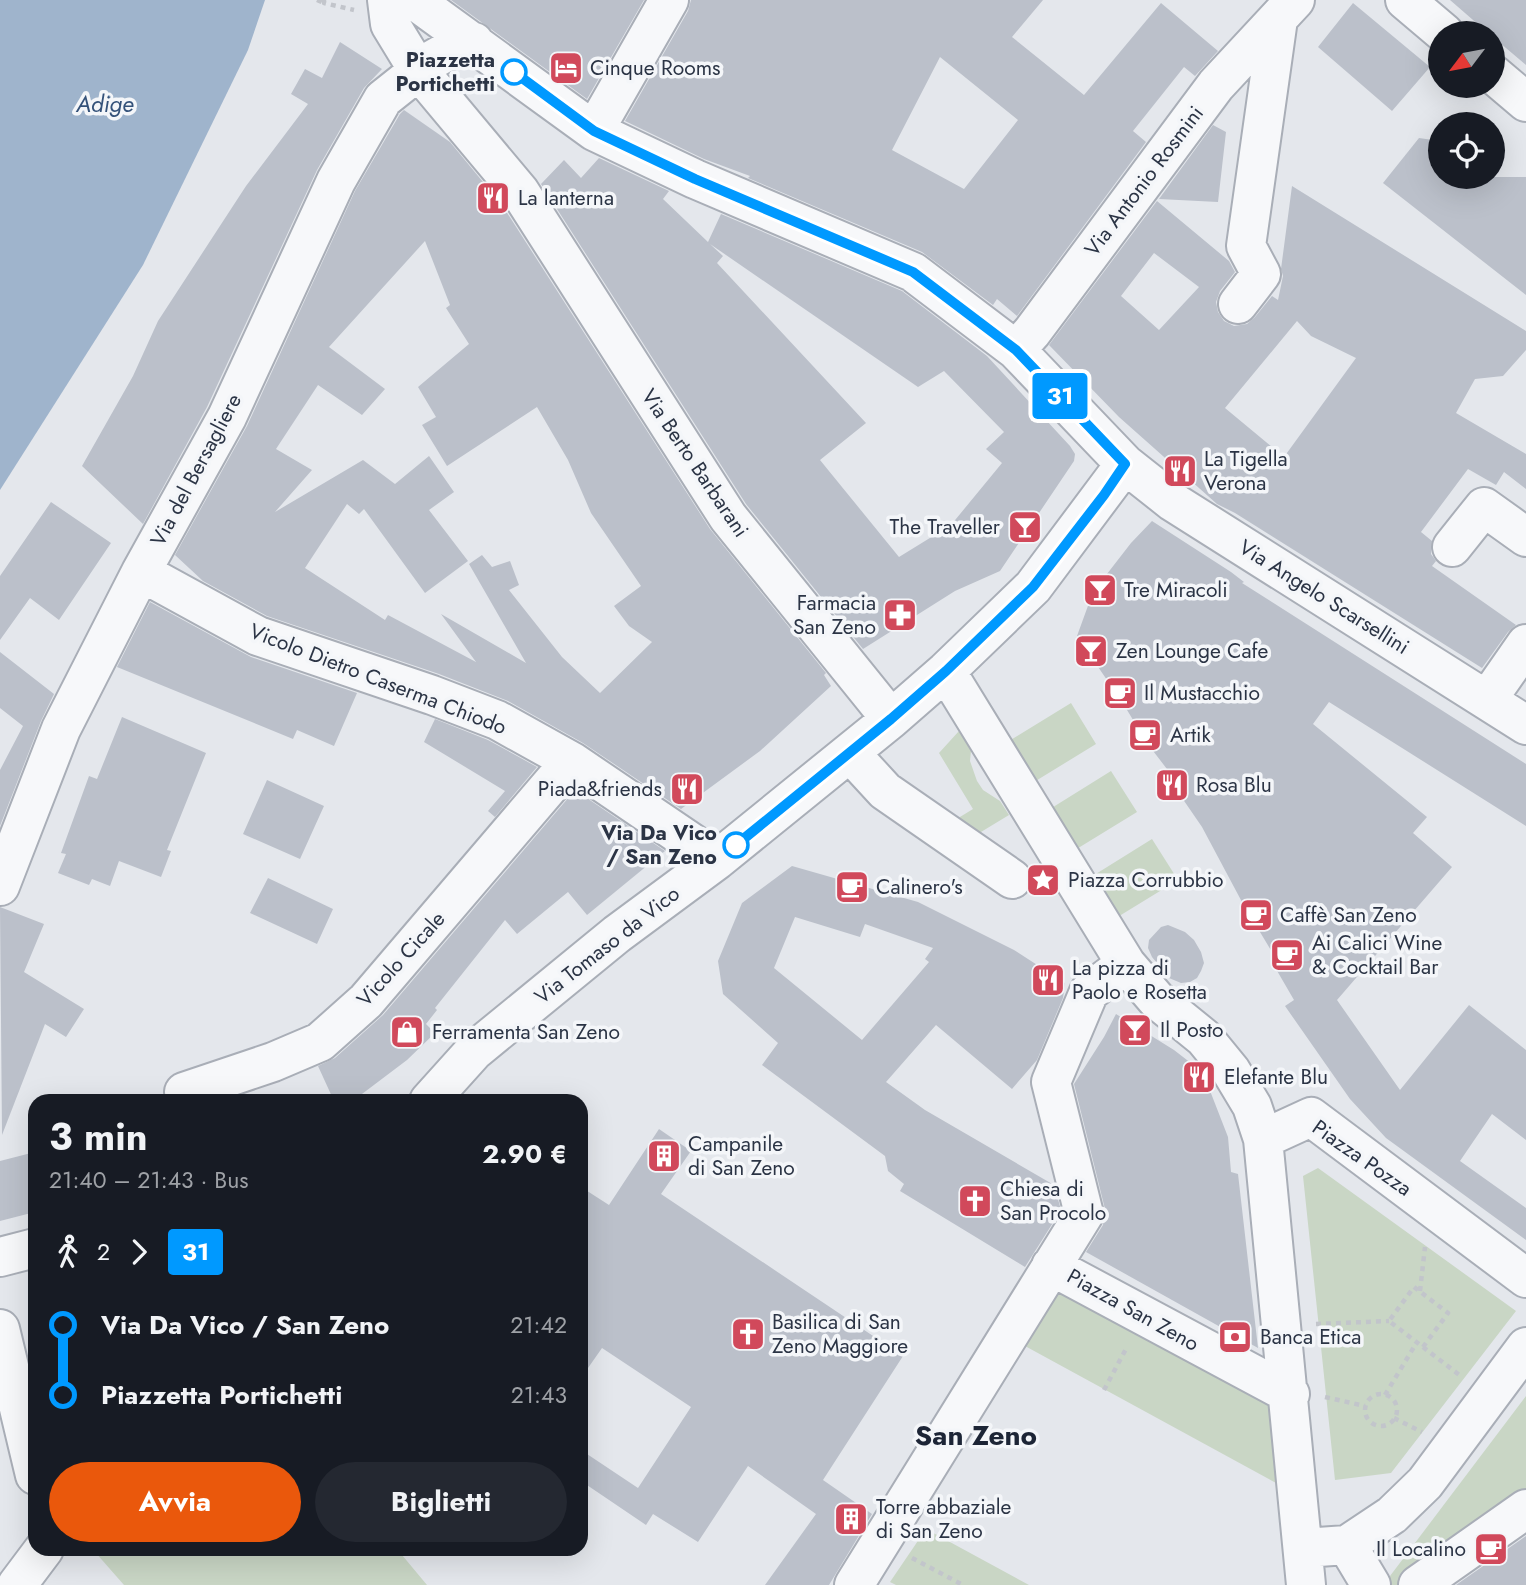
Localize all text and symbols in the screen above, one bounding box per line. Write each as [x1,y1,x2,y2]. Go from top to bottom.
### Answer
north arrow [1428,21,1505,98]
map controls [1428,21,1505,189]
place label: Piazzetta Portichetti [396,45,495,99]
hotel icon: Cinque Rooms [547,49,585,87]
place label: Cinque Rooms [590,53,721,83]
marker: Piazzetta Portichetti [501,59,527,85]
water label: Adige [75,87,134,121]
street label: Via Antonio Rosmini [1077,100,1211,262]
button: locate [1428,112,1505,189]
restaurant icon: La lanterna [474,179,512,217]
place label: La lanterna [518,183,614,213]
line badge: 31 [1028,373,1092,419]
text: 31 [1046,378,1074,413]
street label: Via Berto Barbarani [634,383,756,543]
street label: Via del Bersagliere [143,388,249,552]
place label: La Tigella Verona [1204,444,1288,498]
restaurant icon: La Tigella Verona [1161,452,1199,490]
bar icon: The Traveller [1006,508,1044,546]
place label: The Traveller [889,512,1001,542]
street label: Via Angelo Scarsellini [1233,532,1415,662]
bar icon: Tre Miracoli [1081,571,1119,609]
place label: Tre Miracoli [1124,575,1228,605]
place label: Farmacia San Zeno [793,588,876,642]
pharmacy icon: Farmacia San Zeno [881,596,919,634]
street label: Vicolo Dietro Caserma Chiodo [245,616,511,742]
bar icon: Zen Lounge Cafe [1072,632,1110,670]
place label: Zen Lounge Cafe [1116,636,1268,666]
cafe icon: Il Mustacchio [1101,674,1139,712]
place label: Il Mustacchio [1144,678,1260,708]
cafe icon: Artik [1126,716,1164,754]
place label: Artik [1170,720,1212,750]
restaurant icon: Rosa Blu [1153,766,1191,804]
restaurant icon: Piada&friends [668,770,706,808]
place label: Rosa Blu [1196,770,1272,800]
place label: Piada&friends [538,774,662,804]
place label: Via Da Vico / San Zeno [600,818,717,872]
marker: Via Da Vico / San Zeno [723,832,749,858]
place icon: Piazza Corrubbio [1024,861,1062,899]
place label: Piazza Corrubbio [1068,865,1224,895]
cafe icon: Calinero's [833,868,871,906]
place label: Calinero's [876,872,963,902]
street label: Via Tomaso da Vico [528,879,686,1011]
cafe icon: Caffè San Zeno [1237,896,1275,934]
place label: Caffè San Zeno [1280,900,1417,930]
street label: Vicolo Cicale [350,905,452,1013]
place label: Ai Calici Wine & Cocktail Bar [1312,928,1442,982]
cafe icon: Ai Calici Wine & Cocktail Bar [1268,936,1306,974]
place label: La pizza di Paolo e Rosetta [1072,953,1207,1007]
restaurant icon: La pizza di Paolo e Rosetta [1029,961,1067,999]
bar icon: Il Posto [1116,1011,1154,1049]
shop icon: Ferramenta San Zeno [388,1013,426,1051]
place label: Il Posto [1160,1015,1224,1045]
place label: Ferramenta San Zeno [432,1017,620,1047]
restaurant icon: Elefante Blu [1180,1058,1218,1096]
place label: Elefante Blu [1224,1062,1328,1092]
text: 3 min [49,1109,148,1164]
street label: Piazza Pozza [1306,1113,1418,1203]
place label: Campanile di San Zeno [688,1129,795,1183]
text: 2.90 € [482,1135,567,1173]
building icon: Campanile di San Zeno [645,1137,683,1175]
text: 21:40 – 21:43 · Bus [49,1163,249,1197]
place label: Chiesa di San Procolo [1000,1174,1106,1228]
church icon: Chiesa di San Procolo [956,1182,994,1220]
icon: walk [49,1233,87,1271]
icon: forward [120,1233,158,1271]
text: 31 [182,1234,209,1269]
text: 2 [97,1235,110,1269]
street label: Piazza San Zeno [1062,1261,1204,1359]
text: Via Da Vico / San Zeno [101,1306,389,1344]
place label: Basilica di San Zeno Maggiore [772,1307,908,1361]
text: 21:42 [510,1308,567,1342]
church icon: Basilica di San Zeno Maggiore [729,1315,767,1353]
bank icon: Banca Etica [1216,1318,1254,1356]
place label: Banca Etica [1260,1322,1361,1352]
text: Piazzetta Portichetti [101,1376,342,1414]
text: 21:43 [511,1378,567,1412]
district label: San Zeno [915,1415,1037,1456]
button: Avvia [49,1462,301,1542]
button: Biglietti [315,1462,567,1542]
place label: Torre abbaziale di San Zeno [876,1492,1012,1546]
building icon: Torre abbaziale di San Zeno [832,1500,870,1538]
cafe icon: Il Localino [1472,1530,1510,1568]
place label: Il Localino [1376,1534,1466,1564]

